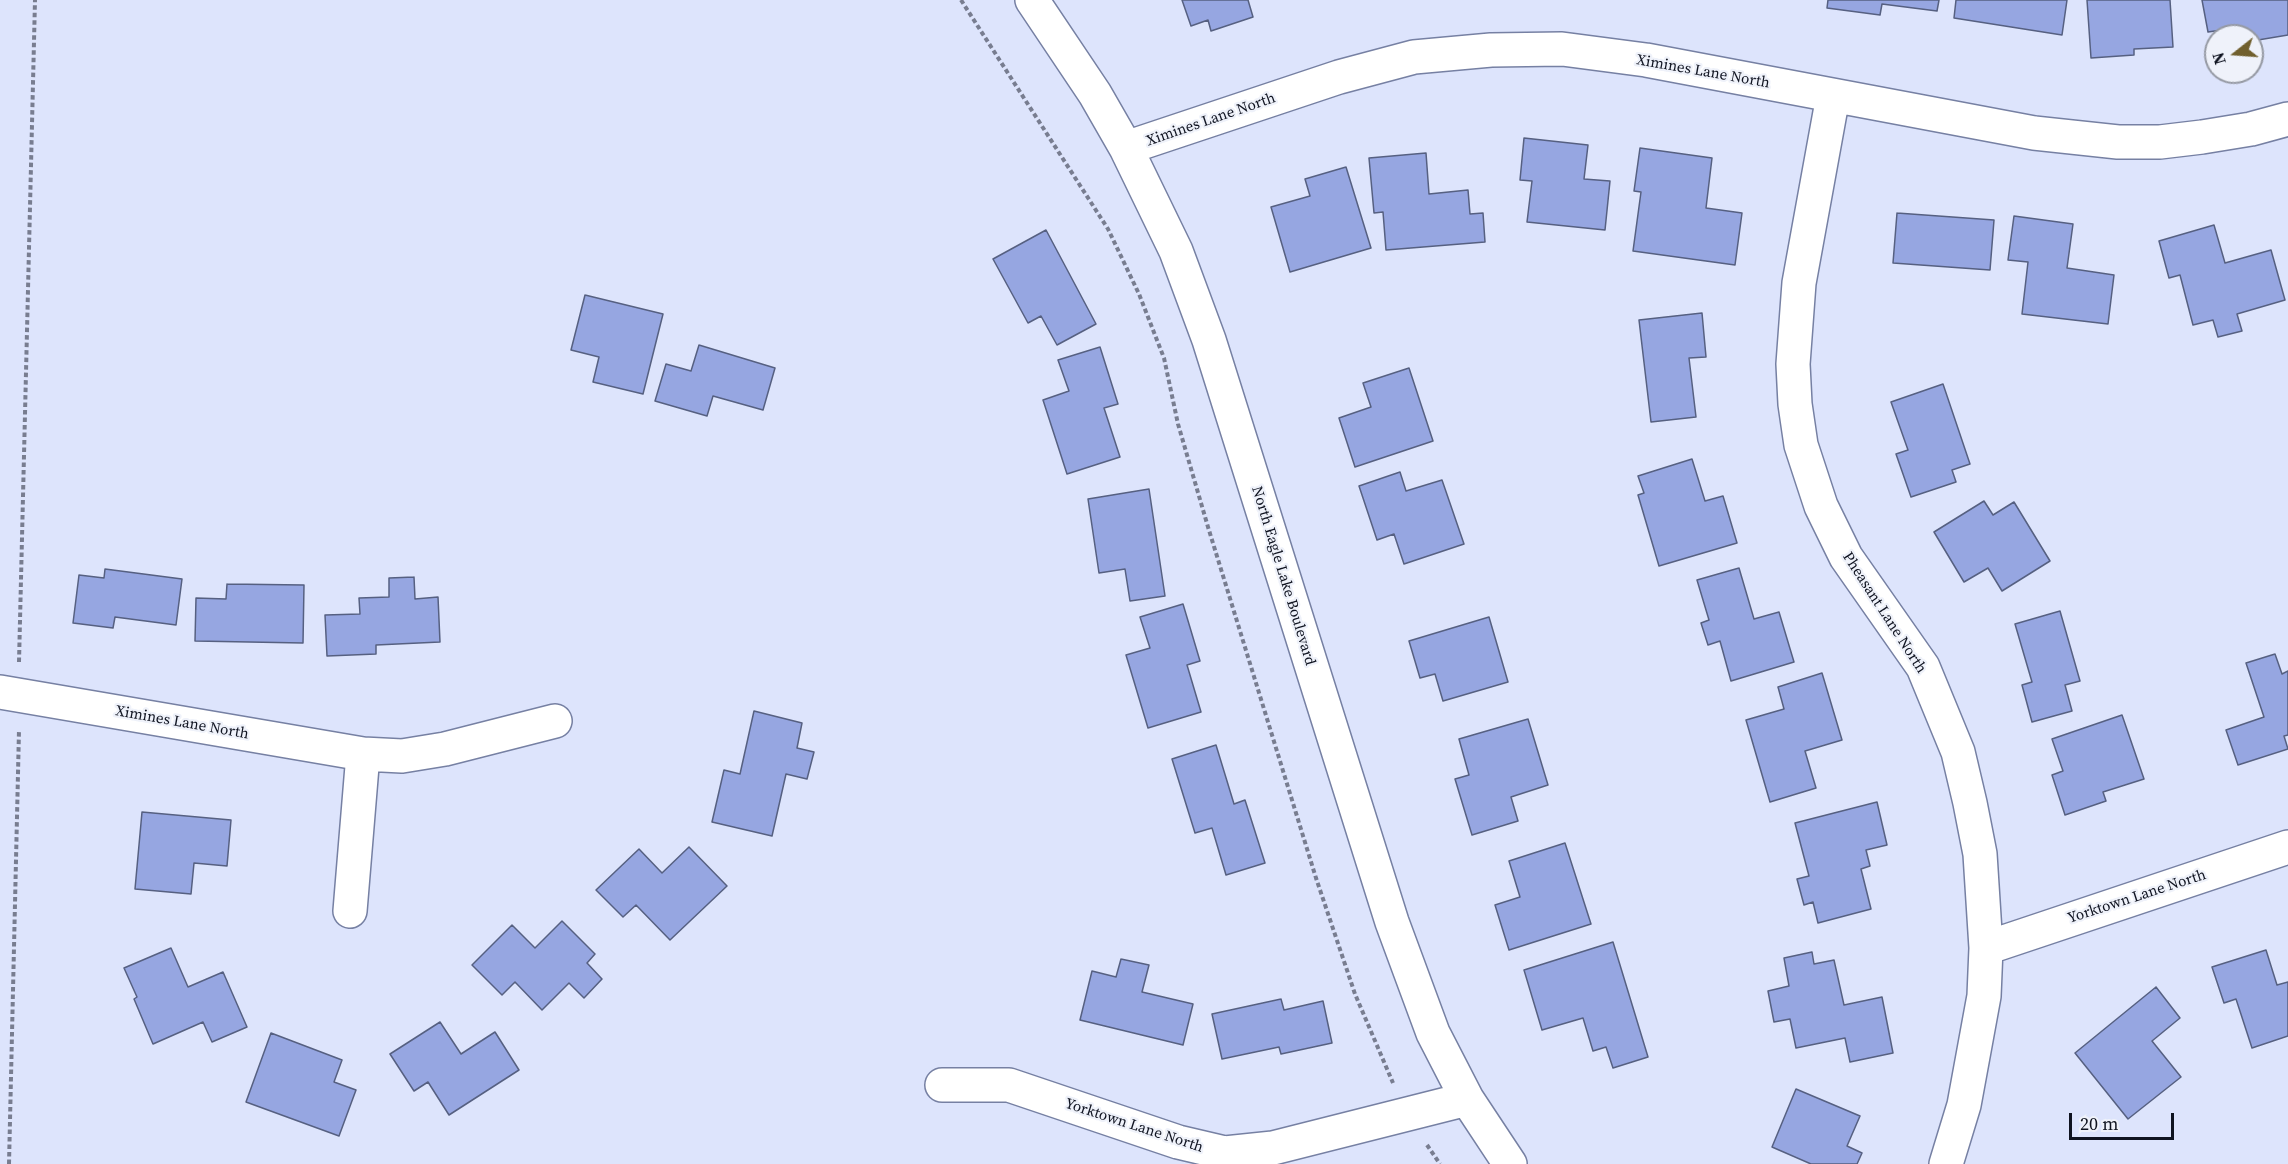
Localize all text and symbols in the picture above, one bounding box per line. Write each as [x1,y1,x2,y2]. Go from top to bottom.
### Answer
north arrow [2204,24,2264,84]
text: N [2206,50,2231,67]
street label: Ximines Lane North [1635,51,1771,93]
street label: Ximines Lane North [1144,89,1278,151]
street label: North Eagle Lake Boulevard [1247,484,1319,668]
street label: Pheasant Lane North [1838,549,1930,677]
street label: Ximines Lane North [114,702,250,744]
street label: Yorktown Lane North [2066,866,2208,928]
street label: Yorktown Lane North [1063,1095,1205,1157]
scale bar [2072,1101,2177,1139]
text: 20 m [2080,1111,2118,1136]

